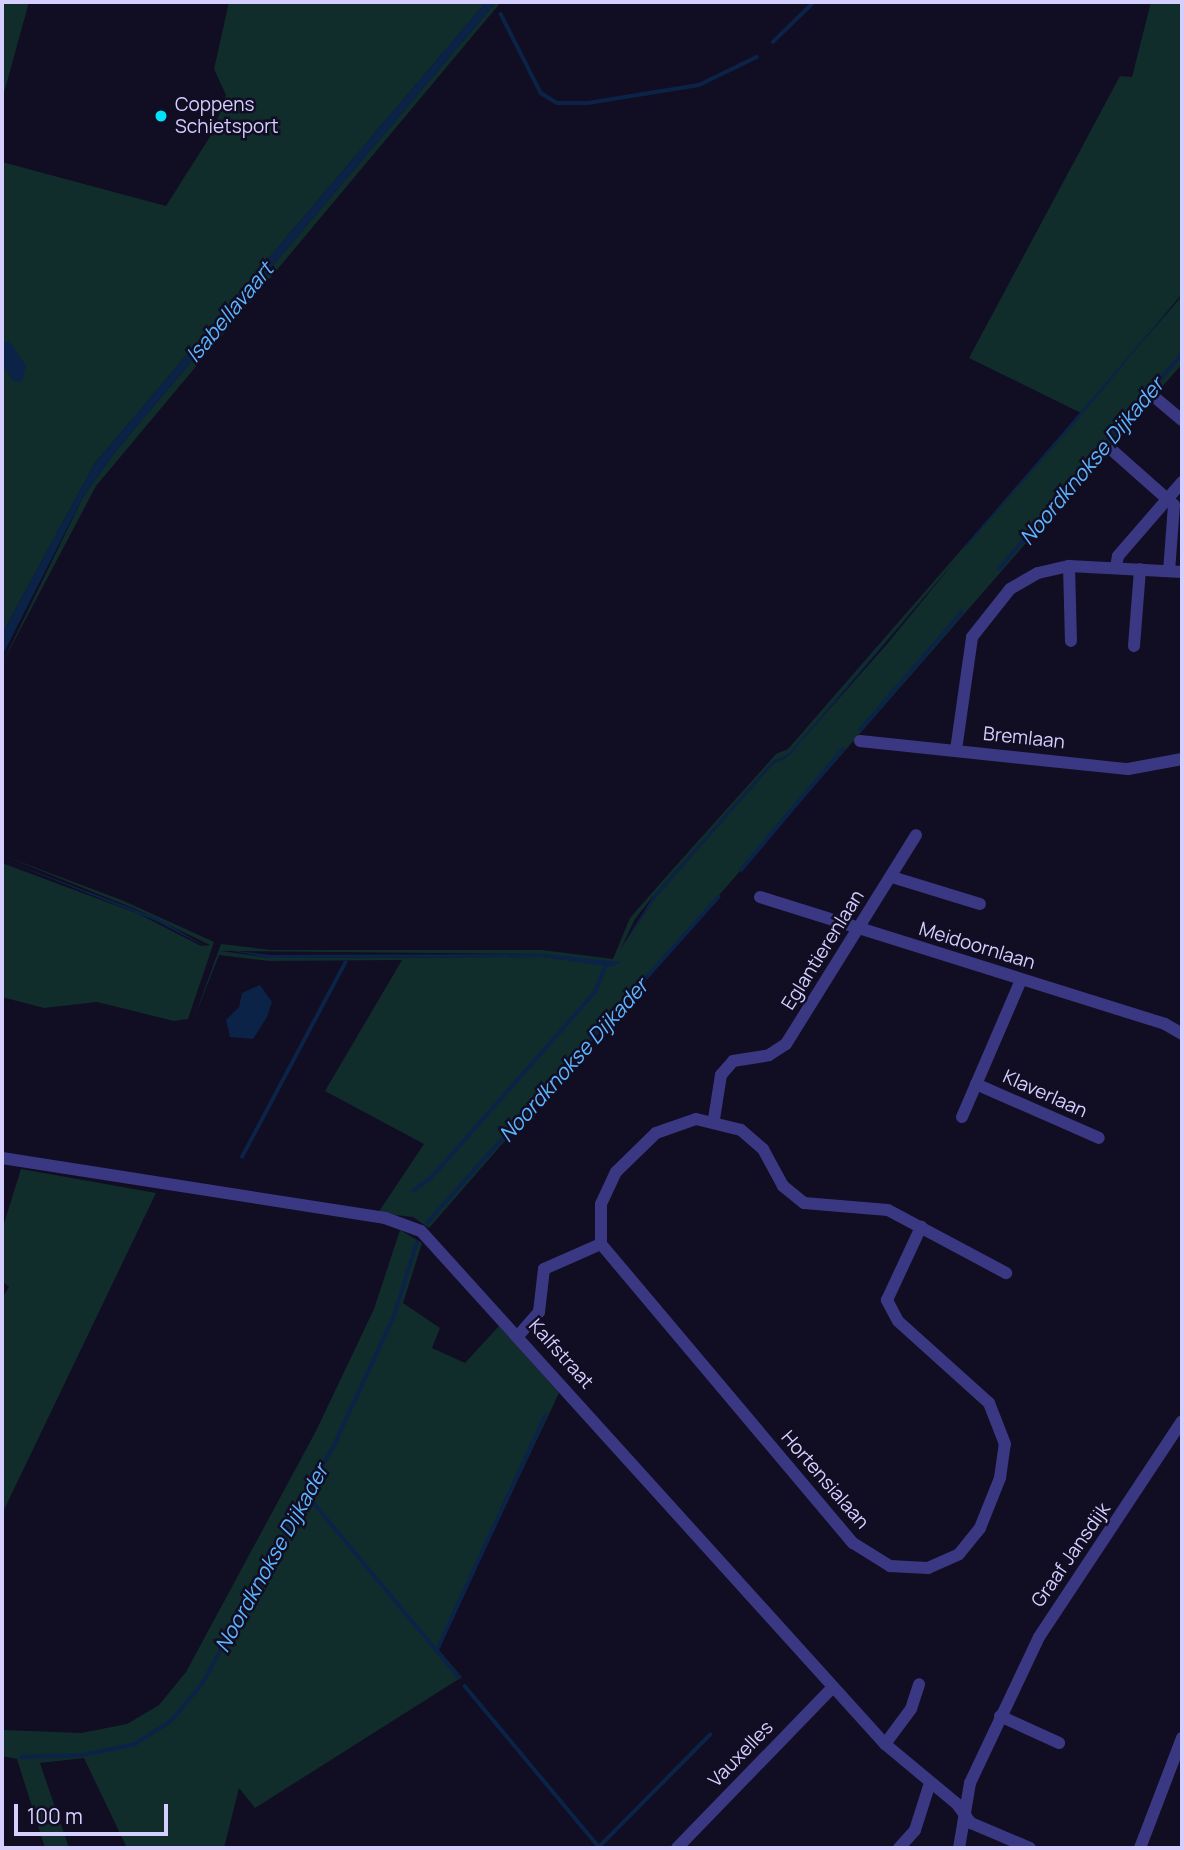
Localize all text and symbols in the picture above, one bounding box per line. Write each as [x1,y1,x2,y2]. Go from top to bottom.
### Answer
place label: Coppens Schietsport [175,94,279,138]
marker: Coppens Schietsport [153,108,169,124]
water label: Isabellavaart [180,257,278,367]
water label: Noordknokse Dijkader [1014,372,1168,550]
street label: Bremlaan [982,722,1066,754]
street label: Eglantierenlaan [777,886,869,1014]
street label: Meidoornlaan [916,918,1038,974]
water label: Noordknokse Dijkader [493,973,653,1147]
street label: Klaverlaan [999,1065,1091,1123]
street label: Kalfstraat [524,1315,598,1393]
street label: Hortensialaan [776,1426,874,1534]
water label: Noordknokse Dijkader [209,1460,333,1656]
street label: Graaf Jansdijk [1027,1498,1115,1612]
street label: Vauxelles [704,1716,778,1792]
scale bar [18,1790,172,1834]
text: 100 m [27,1802,83,1830]

